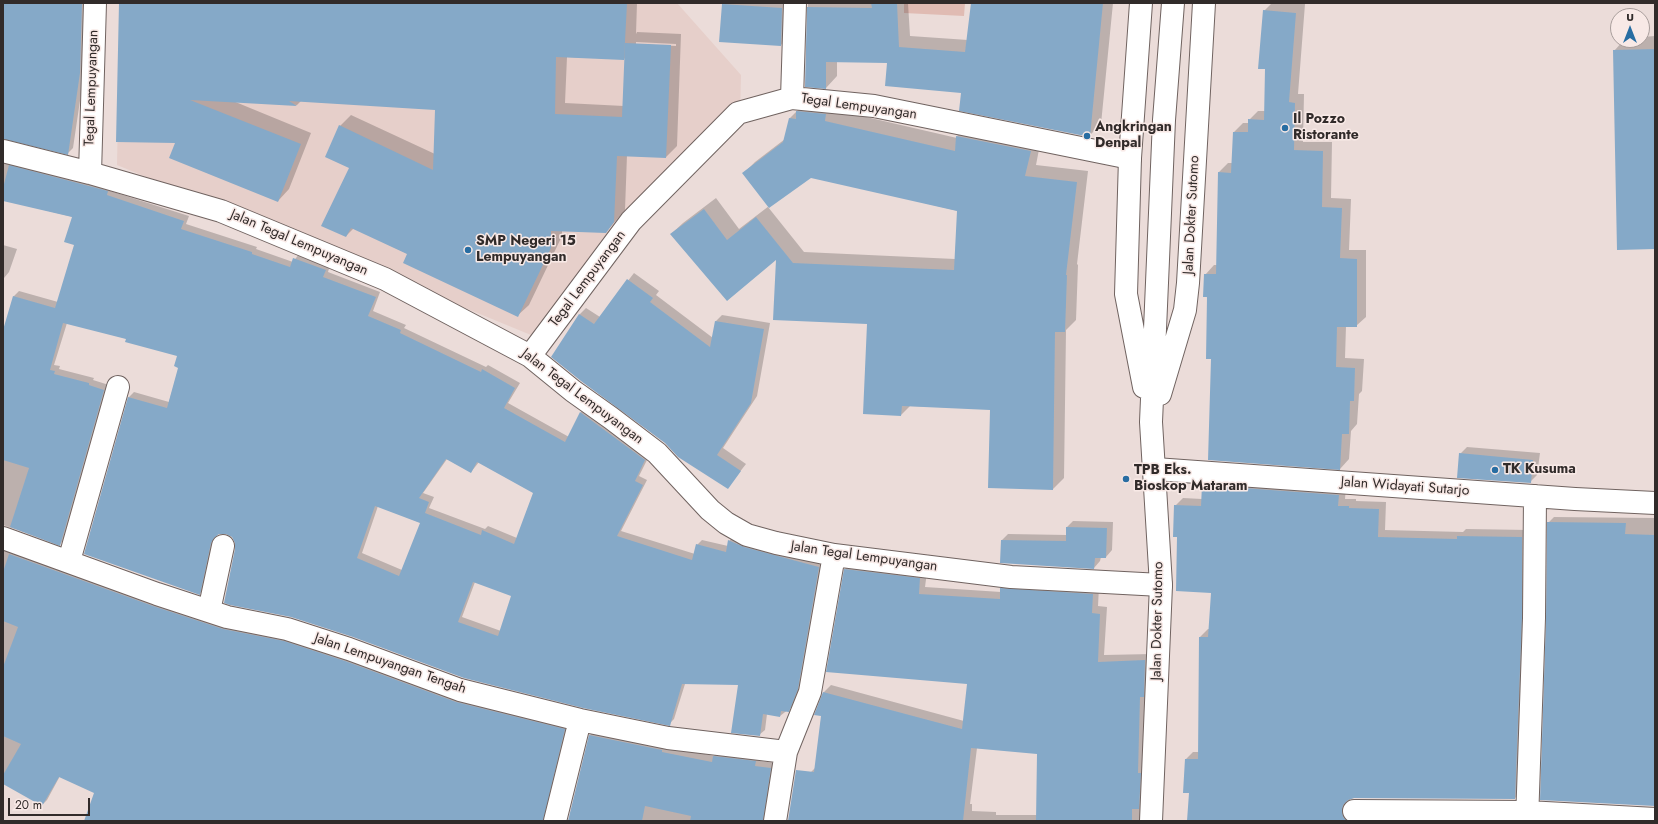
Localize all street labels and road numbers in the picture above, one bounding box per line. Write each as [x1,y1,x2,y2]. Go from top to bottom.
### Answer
street label: Tegal Lempuyangan [82,29,102,147]
street label: Tegal Lempuyangan [800,91,918,123]
street label: Jalan Dokter Sutomo [1180,155,1204,275]
street label: Jalan Tegal Lempuyangan [228,206,370,280]
street label: Tegal Lempuyangan [546,227,630,331]
street label: Jalan Tegal Lempuyangan [518,346,646,448]
street label: Jalan Widayati Sutarjo [1340,474,1470,500]
street label: Jalan Tegal Lempuyangan [789,538,939,576]
street label: Jalan Dokter Sutomo [1149,561,1167,681]
street label: Jalan Lempuyangan Tengah [312,630,468,698]

